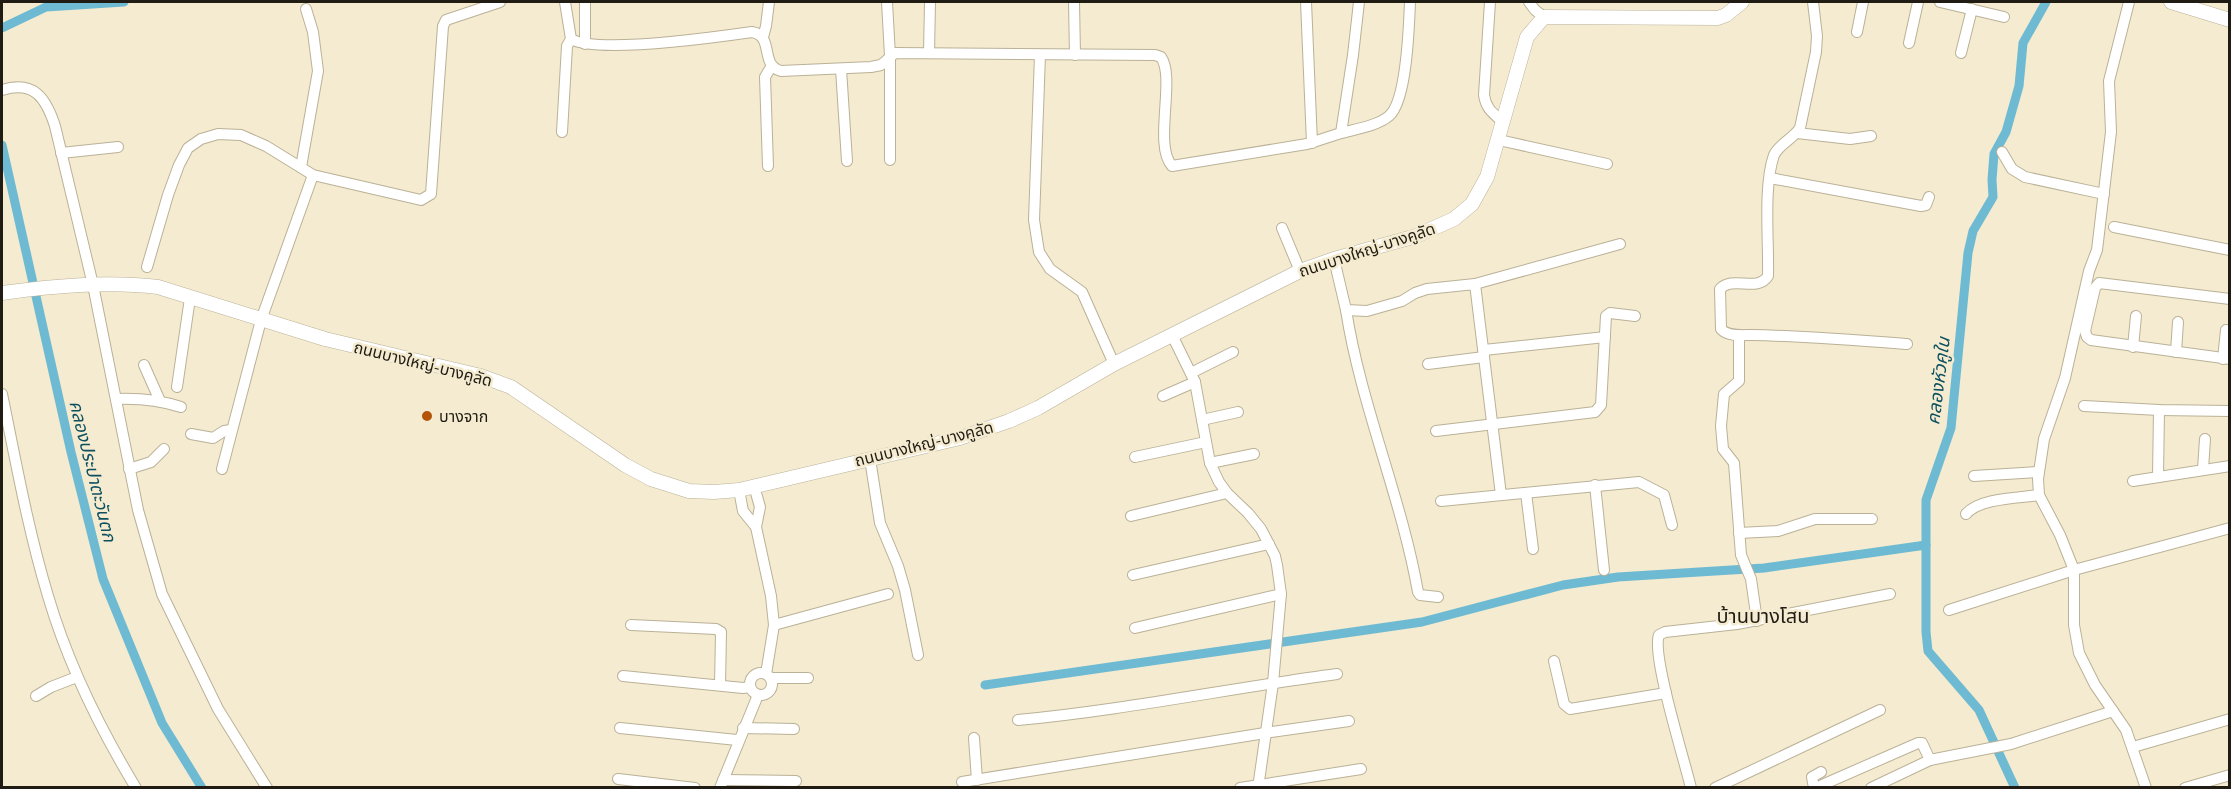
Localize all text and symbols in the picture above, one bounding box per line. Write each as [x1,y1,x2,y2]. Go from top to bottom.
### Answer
street label: ถนนบางใหญ่-บางคูลัด [1296,219,1438,281]
water label: คลองหัวคูใน [1922,335,1955,426]
street label: ถนนบางใหญ่-บางคูลัด [352,338,494,390]
water label: คลองประปาตะวันตก [65,398,121,545]
place label: บางจาก [439,407,488,426]
marker: บางจาก [420,409,434,423]
street label: ถนนบางใหญ่-บางคูลัด [853,418,995,470]
district label: บ้านบางโสน [1716,604,1810,628]

